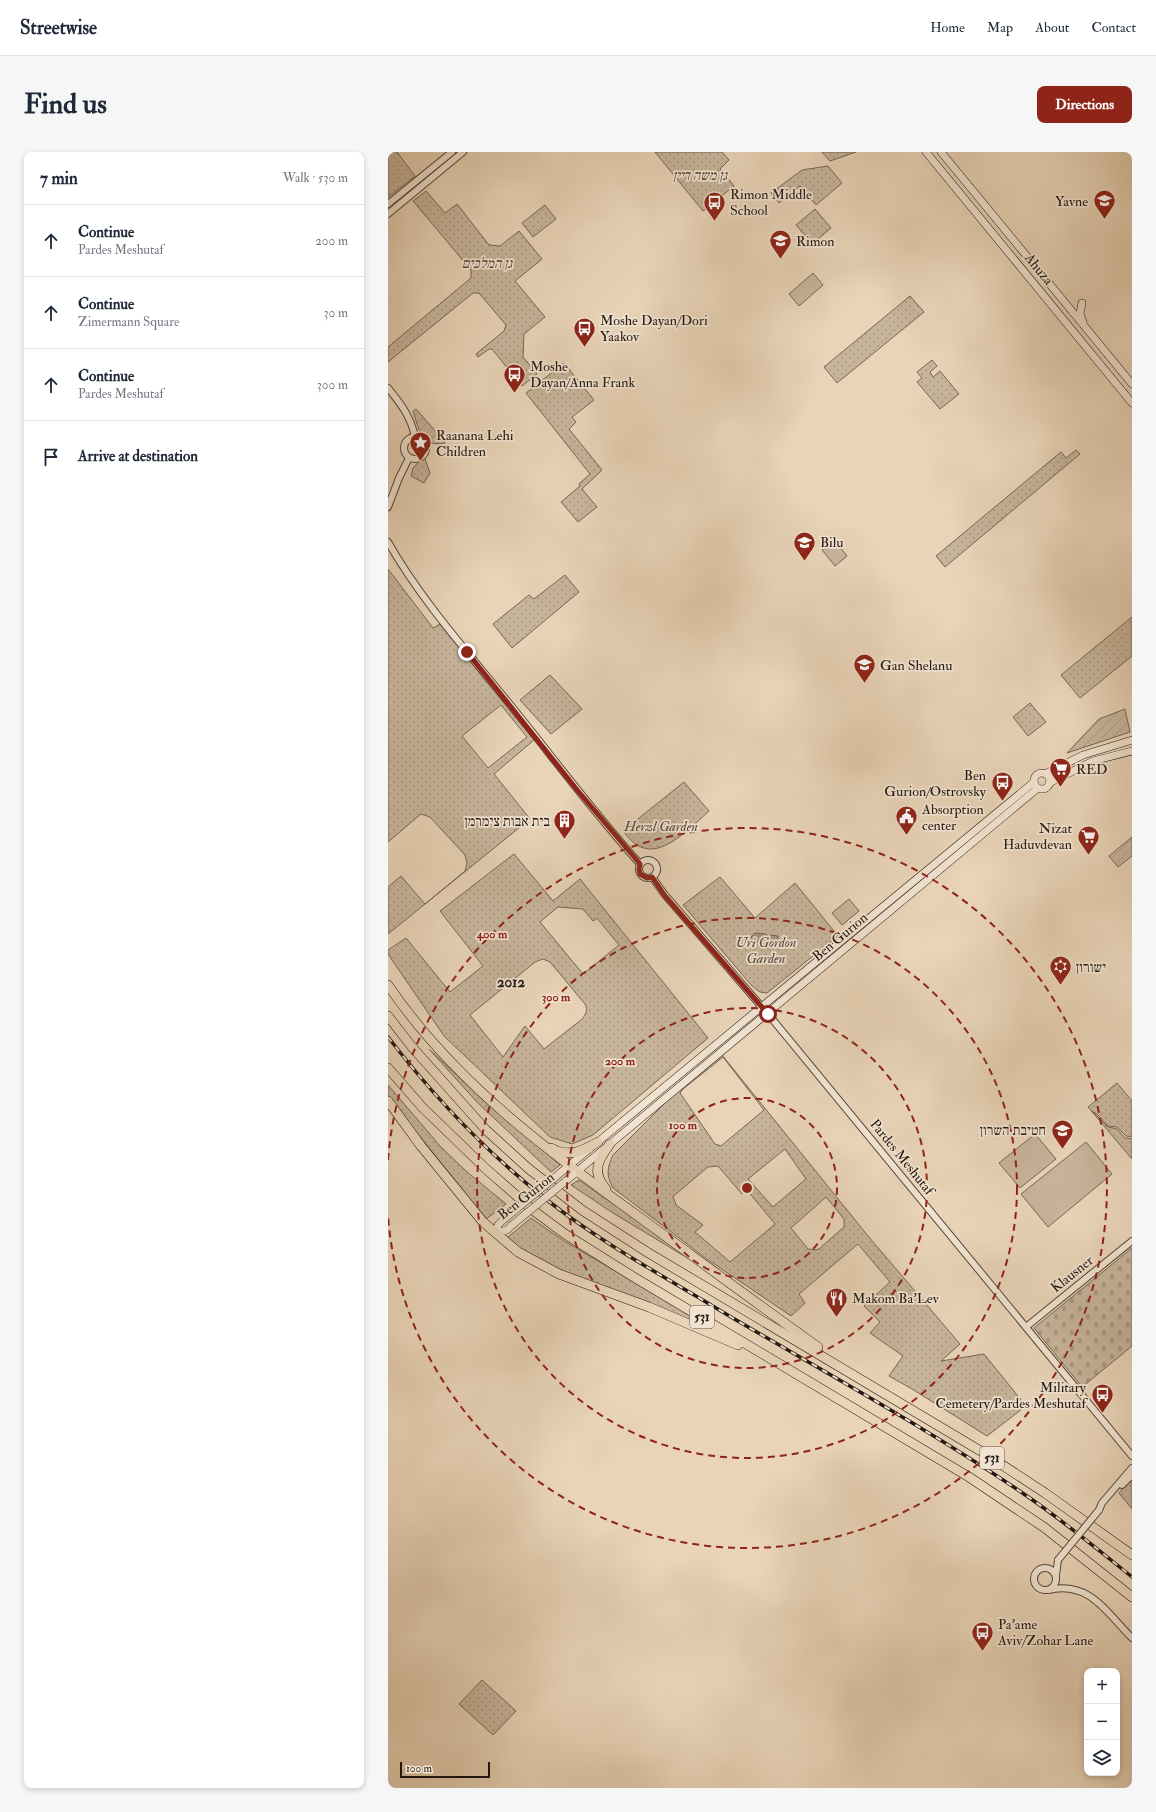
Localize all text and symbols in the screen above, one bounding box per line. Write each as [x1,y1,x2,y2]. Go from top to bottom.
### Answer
text: Streetwise [20,16,97,40]
text: Home [930,19,965,36]
text: Map [987,19,1013,36]
text: About [1035,19,1069,36]
text: Contact [1091,19,1136,36]
button: Directions [1037,86,1132,123]
text: Find us [24,87,107,122]
park label: גן משה דיין [673,167,729,184]
text: 7 min [40,168,78,189]
text: Walk · 530 m [283,170,348,186]
place label: Rimon Middle School [730,186,812,219]
school or university icon: Yavne [1091,188,1117,221]
bus stop icon: Rimon Middle School [702,189,728,222]
place label: Yavne [1055,193,1088,210]
text: Continue [78,223,134,242]
school or university icon: Rimon [767,228,793,261]
icon: ahead [40,230,62,252]
text: 200 m [315,233,348,249]
place label: Rimon [796,233,835,250]
text: Pardes Meshutaf [78,242,164,258]
street label: Ahuza [1020,249,1057,288]
park label: גן המלכים [462,255,514,272]
text: Continue [78,295,134,314]
icon: ahead [40,302,62,324]
text: 30 m [324,305,348,321]
place label: Moshe Dayan/Dori Yaakov [600,312,708,345]
text: Zimermann Square [78,314,179,330]
bus stop icon: Moshe Dayan/Dori Yaakov [572,315,598,348]
place label: Moshe Dayan/Anna Frank [530,358,635,392]
bus stop icon: Moshe Dayan/Anna Frank [501,361,527,394]
text: Continue [78,367,134,386]
icon: ahead [40,374,62,396]
text: 300 m [317,377,348,393]
text: Pardes Meshutaf [78,386,164,402]
place label: Raanana Lehi Children [436,427,514,460]
place icon: Raanana Lehi Children [407,430,433,463]
icon: arrive [40,446,62,468]
text: Arrive at destination [78,447,198,466]
school or university icon: Bilu [792,529,818,562]
place label: Bilu [820,534,844,551]
route end [458,643,476,661]
school or university icon: Gan Shelanu [851,652,877,685]
place label: Gan Shelanu [880,657,952,674]
supermarket icon: RED [1048,756,1074,789]
place label: RED [1076,761,1108,778]
place label: Ben Gurion/Ostrovsky [884,767,987,801]
bus stop icon: Ben Gurion/Ostrovsky [989,770,1015,803]
place label: Absorption center [921,801,984,834]
public building icon: Absorption center [893,804,919,837]
building icon: בית אבות צימרמן [552,808,578,841]
place label: בית אבות צימרמן [464,813,550,830]
park label: Herzl Garden [623,818,698,835]
place label: Nizat Haduvdevan [1003,820,1072,853]
supermarket icon: Nizat Haduvdevan [1075,823,1101,856]
street label: Ben Gurion [809,909,871,965]
text: 400 m [476,927,508,942]
park label: Uri Gordon Garden [736,934,797,967]
synagogue icon: ישורון [1047,954,1073,987]
place label: ישורון [1076,959,1106,976]
district label: 2012 [497,973,525,992]
text: 300 m [542,990,571,1005]
route start [759,1005,777,1023]
text: 200 m [605,1054,636,1069]
street label: Pardes Meshutaf [866,1116,939,1200]
school or university icon: חטיבת השרון [1049,1117,1075,1150]
text: 100 m [669,1118,698,1133]
place label: חטיבת השרון [980,1122,1046,1139]
street label: Ben Gurion [494,1169,558,1223]
centre of rings [740,1181,754,1195]
street label: Klausner [1047,1251,1097,1296]
restaurant icon: Makom Ba'Lev [824,1285,850,1318]
place label: Makom Ba'Lev [852,1290,940,1307]
road number: 531 [690,1306,714,1328]
place label: Military Cemetery/Pardes Meshutaf [935,1379,1088,1413]
bus stop icon: Military Cemetery/Pardes Meshutaf [1089,1382,1115,1415]
road number: 531 [980,1447,1004,1469]
place label: Pa'ame Aviv/Zohar Lane [997,1616,1093,1649]
bus stop icon: Pa'ame Aviv/Zohar Lane [970,1619,996,1652]
map controls [1084,1668,1120,1776]
button: + [1084,1668,1120,1704]
button: − [1084,1704,1120,1740]
button: layers [1084,1740,1120,1776]
scale bar [400,1760,490,1779]
text: 100 m [406,1762,432,1775]

